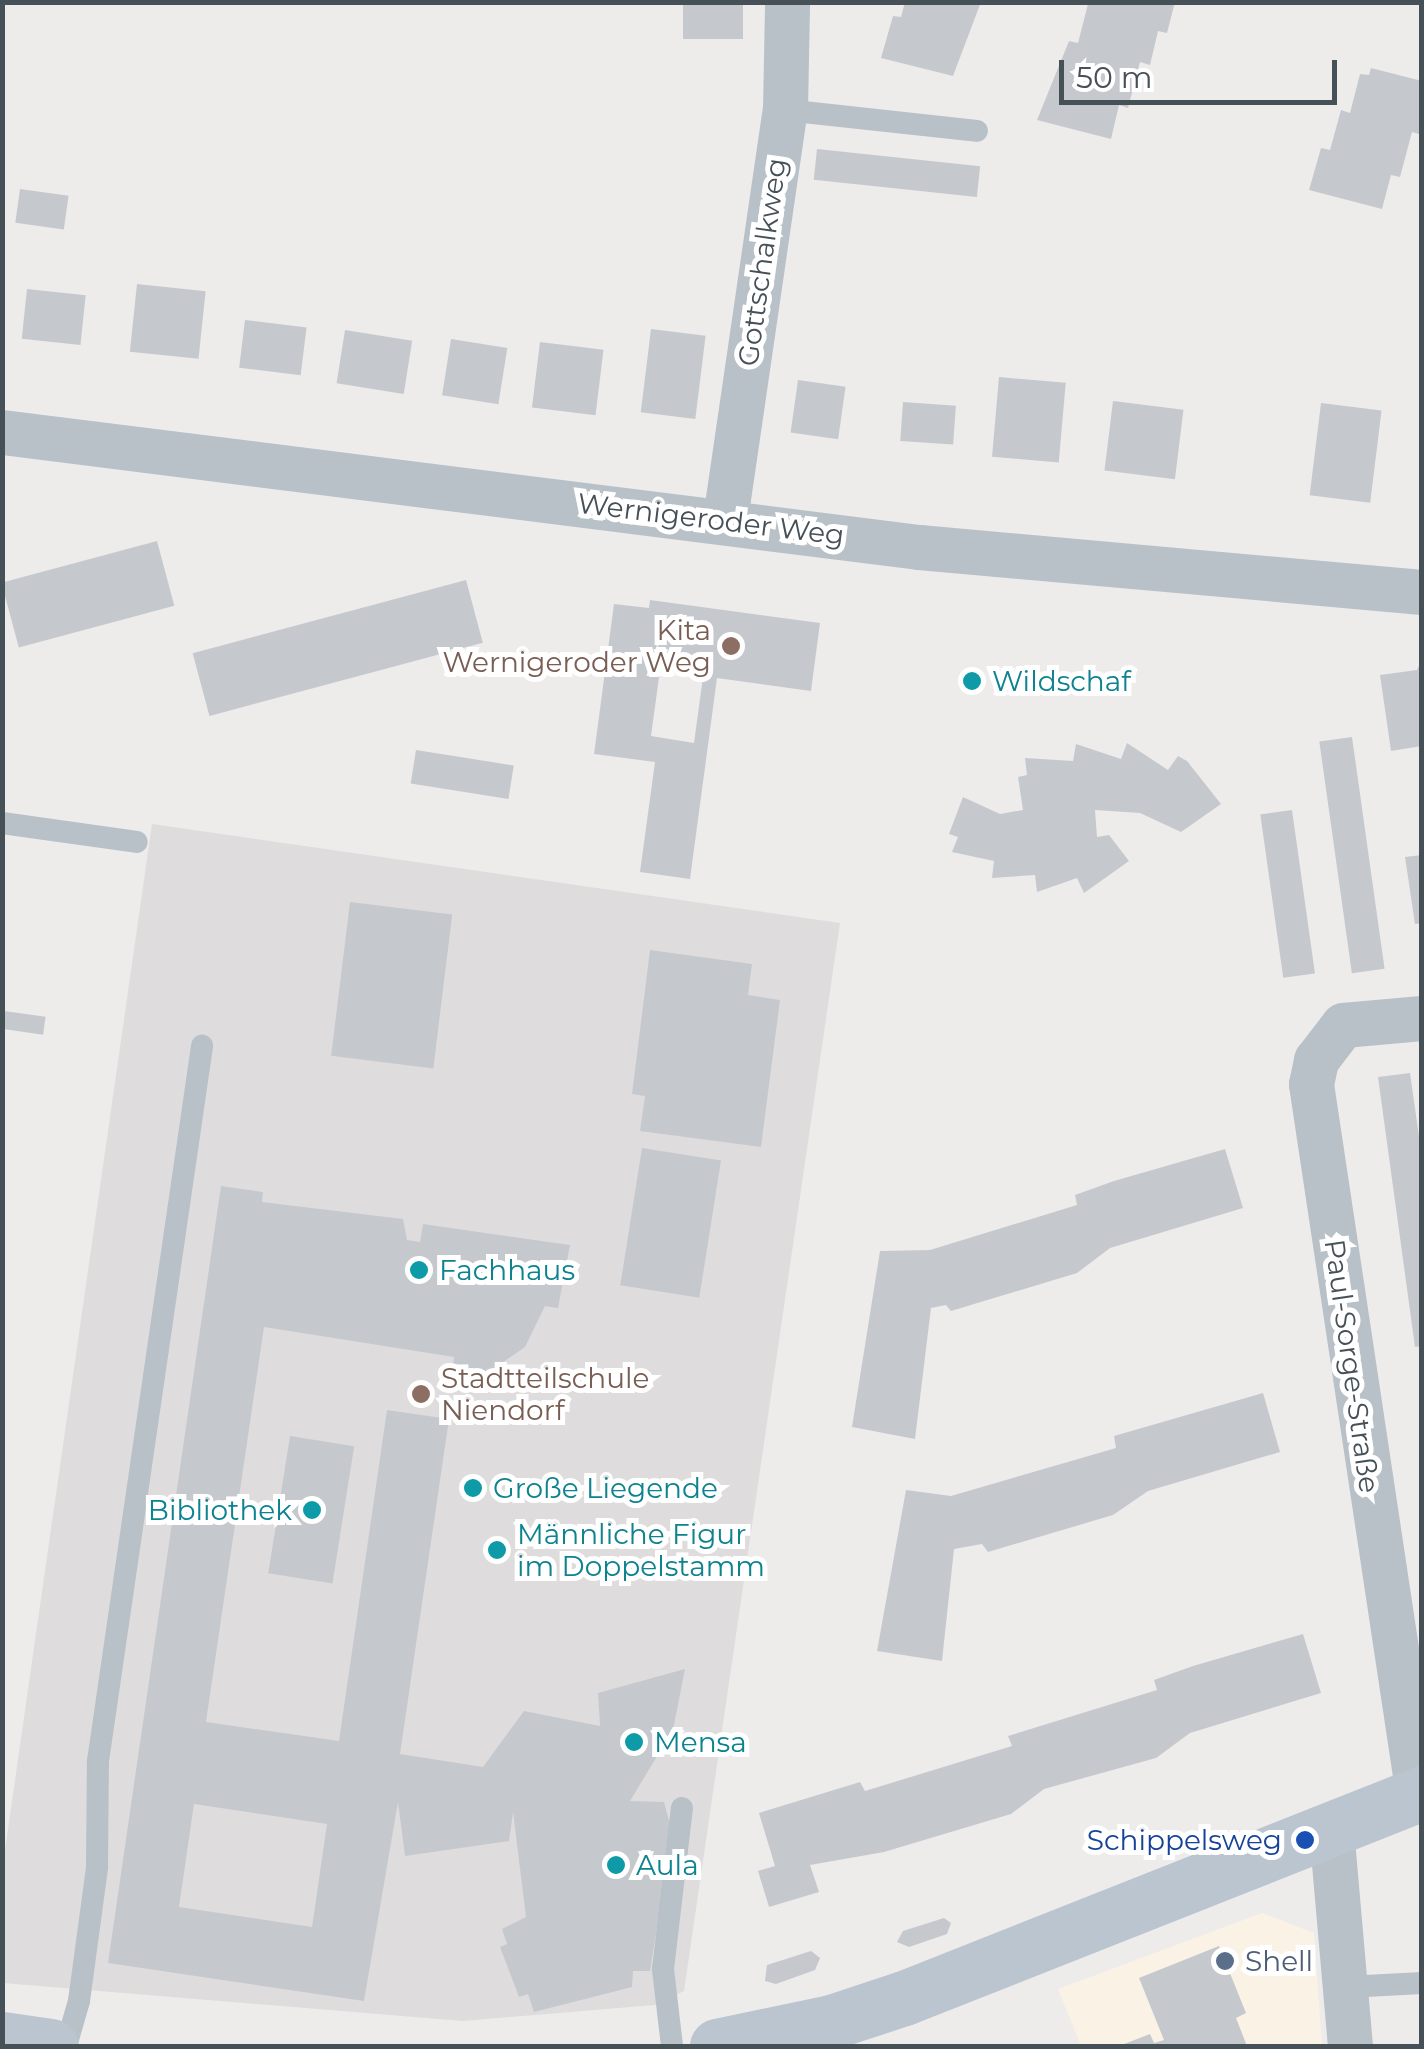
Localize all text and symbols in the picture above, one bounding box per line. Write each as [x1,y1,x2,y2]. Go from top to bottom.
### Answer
scale bar [1064,40,1342,102]
text: 50 m [1076,59,1153,96]
street label: Gottschalkweg [731,156,793,368]
street label: Wernigeroder Weg [576,486,846,552]
place label: Kita Wernigeroder Weg [442,613,711,679]
marker: Kita Wernigeroder Weg [720,635,742,657]
place label: Wildschaf [992,664,1131,698]
marker: Wildschaf [961,670,983,692]
street label: Paul-Sorge-Straße [1318,1237,1386,1495]
place label: Fachhaus [439,1253,575,1287]
marker: Fachhaus [408,1259,430,1281]
place label: Stadtteilschule Niendorf [441,1361,649,1427]
marker: Stadtteilschule Niendorf [410,1383,432,1405]
place label: Große Liegende [493,1471,718,1505]
marker: Große Liegende [462,1477,484,1499]
place label: Bibliothek [148,1493,292,1527]
marker: Bibliothek [301,1499,323,1521]
place label: Männliche Figur im Doppelstamm [517,1517,765,1583]
marker: Männliche Figur im Doppelstamm [486,1539,508,1561]
place label: Mensa [654,1725,747,1759]
marker: Mensa [623,1731,645,1753]
place label: Schippelsweg [1087,1823,1282,1857]
marker: Schippelsweg [1292,1827,1318,1853]
place label: Aula [636,1848,699,1882]
marker: Aula [605,1854,627,1876]
place label: Shell [1245,1944,1313,1978]
marker: Shell [1214,1950,1236,1972]

